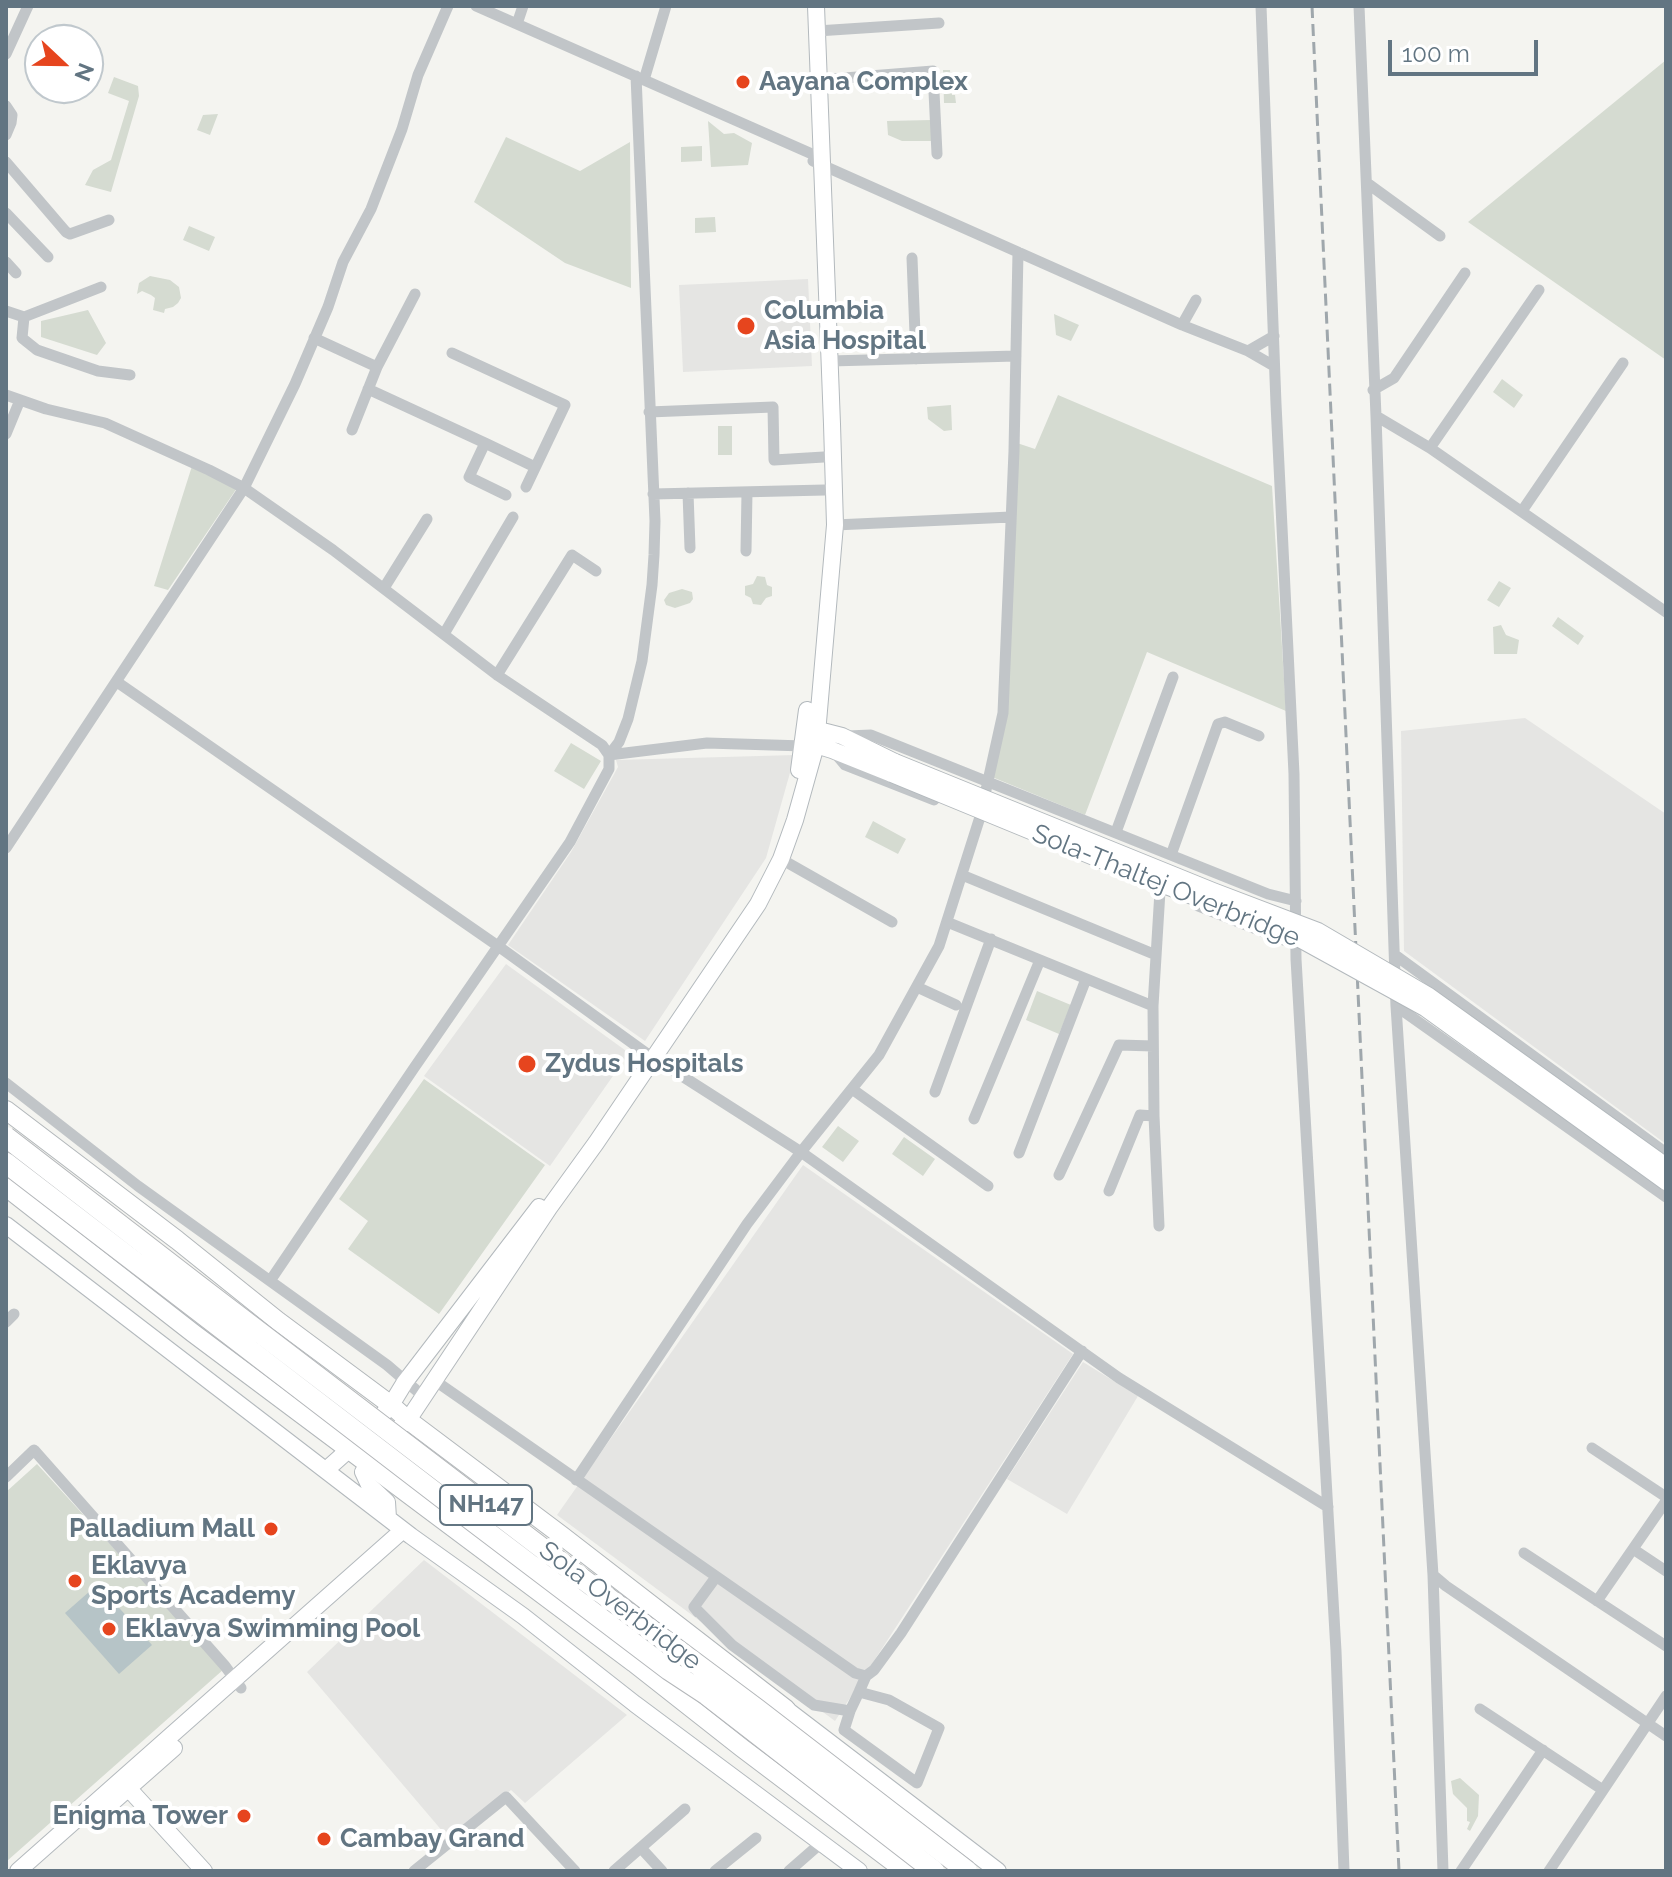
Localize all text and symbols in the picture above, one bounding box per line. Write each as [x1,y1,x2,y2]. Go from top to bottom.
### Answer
north arrow [24,24,104,104]
scale bar [1392,24,1542,74]
text: 100 m [1402,39,1470,68]
text: N [69,60,100,85]
place label: Aayana Complex [759,66,968,98]
marker: Aayana Complex [734,73,752,91]
place label: Columbia Asia Hospital [764,295,926,356]
marker: Columbia Asia Hospital [735,315,757,337]
street label: Sola-Thaltej Overbridge [1028,818,1304,954]
place label: Zydus Hospitals [545,1048,744,1080]
marker: Zydus Hospitals [516,1053,538,1075]
road number: NH147 [440,1485,532,1525]
place label: Palladium Mall [69,1513,255,1545]
marker: Palladium Mall [262,1520,280,1538]
street label: Sola Overbridge [533,1535,707,1677]
place label: Eklavya Sports Academy [91,1550,295,1612]
marker: Eklavya Sports Academy [66,1572,84,1590]
place label: Eklavya Swimming Pool [125,1613,420,1645]
marker: Eklavya Swimming Pool [100,1620,118,1638]
place label: Enigma Tower [52,1800,228,1832]
marker: Enigma Tower [235,1807,253,1825]
place label: Cambay Grand [340,1823,525,1855]
marker: Cambay Grand [315,1830,333,1848]

